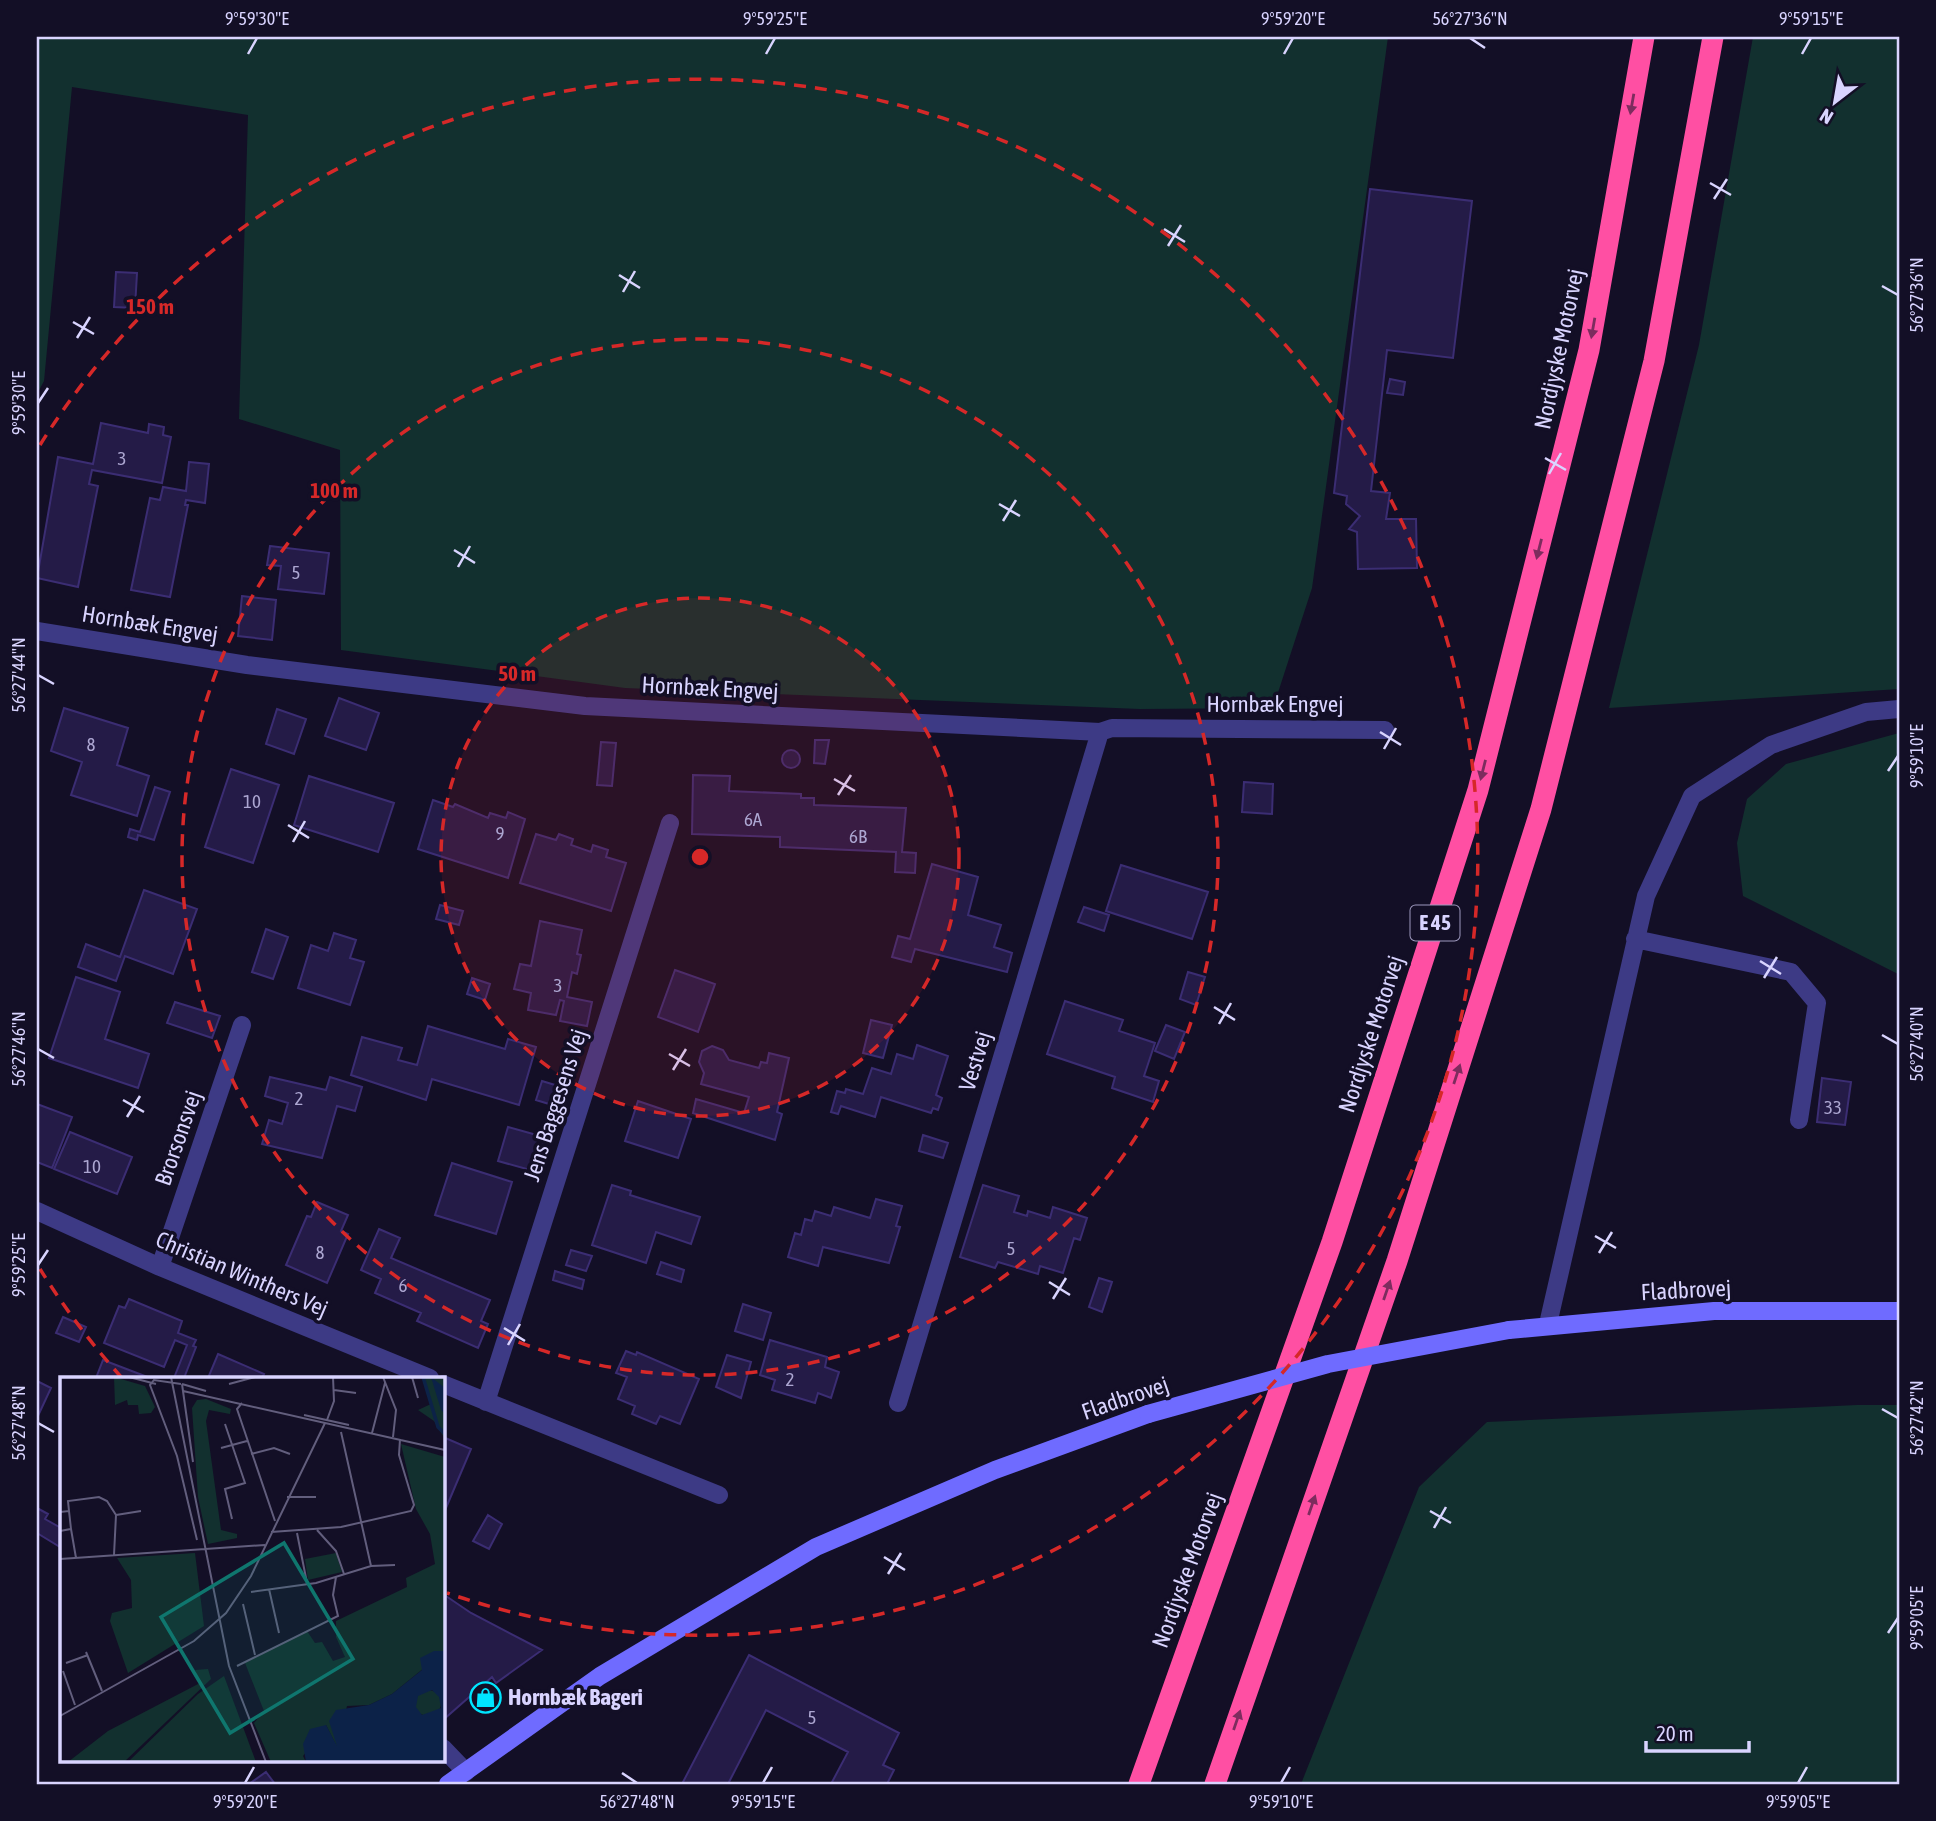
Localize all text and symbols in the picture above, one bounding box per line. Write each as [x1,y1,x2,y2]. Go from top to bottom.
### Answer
text: 9°59'30"E [225,8,289,29]
text: 9°59'25"E [743,8,807,29]
text: 9°59'20"E [1261,8,1325,29]
text: 56°27'36"N [1432,8,1508,29]
text: 9°59'15"E [1779,8,1843,29]
north arrow [1800,66,1870,136]
one-way arrow [1626,93,1637,115]
text: N [1816,104,1837,129]
text: 56°27'36"N [1906,257,1927,333]
street label: Nordjyske Motorvej [1529,266,1589,432]
text: 150 m [126,294,174,318]
one-way arrow [1587,317,1598,339]
text: 9°59'30"E [8,371,29,435]
house number: 3 [118,447,126,469]
text: 100 m [310,478,358,502]
one-way arrow [1533,538,1544,560]
house number: 5 [292,561,300,583]
street label: Hornbæk Engvej [80,600,220,648]
text: 56°27'44"N [8,637,29,713]
text: 50 m [498,661,536,685]
street label: Hornbæk Engvej [641,671,779,705]
street label: Hornbæk Engvej [1206,691,1344,717]
text: 9°59'10"E [1906,724,1927,788]
house number: 8 [87,733,96,755]
one-way arrow [1477,759,1488,781]
house number: 10 [243,790,261,812]
house number: 6A [744,808,763,830]
house number: 9 [496,822,505,844]
house number: 6B [849,825,867,847]
centre of rings [688,845,712,869]
road number: E 45 [1410,906,1460,940]
street label: Nordjyske Motorvej [1333,952,1409,1116]
house number: 3 [554,974,562,996]
text: 56°27'40"N [1906,1006,1927,1082]
text: 56°27'46"N [8,1011,29,1087]
street label: Jens Baggesens Vej [518,1026,592,1184]
street label: Vestvej [954,1028,996,1094]
one-way arrow [1452,1063,1463,1084]
street label: Brorsonsvej [150,1087,206,1189]
house number: 2 [295,1087,303,1109]
house number: 33 [1824,1096,1842,1118]
house number: 10 [83,1155,101,1177]
street label: Christian Winthers Vej [152,1226,332,1322]
text: 9°59'25"E [8,1233,29,1297]
house number: 5 [1007,1237,1015,1259]
house number: 8 [316,1241,325,1263]
house number: 6 [399,1274,408,1296]
street label: Fladbrovej [1640,1275,1732,1305]
one-way arrow [1382,1280,1393,1301]
house number: 2 [786,1368,794,1390]
street label: Fladbrovej [1078,1371,1172,1425]
inset map [60,1377,444,1762]
text: 56°27'42"N [1906,1380,1927,1456]
text: 56°27'48"N [8,1385,29,1461]
street label: Nordjyske Motorvej [1147,1489,1227,1651]
one-way arrow [1307,1494,1318,1515]
text: 9°59'05"E [1906,1586,1927,1650]
shop icon: Hornbæk Bageri [468,1680,502,1714]
place label: Hornbæk Bageri [508,1684,643,1710]
house number: 5 [808,1706,816,1728]
one-way arrow [1232,1709,1243,1730]
scale bar [1646,1709,1749,1753]
text: 20 m [1656,1721,1694,1745]
text: 9°59'20"E [213,1791,277,1812]
text: 56°27'48"N [599,1791,675,1812]
text: 9°59'15"E [731,1791,795,1812]
text: 9°59'10"E [1249,1791,1313,1812]
text: 9°59'05"E [1766,1791,1830,1812]

